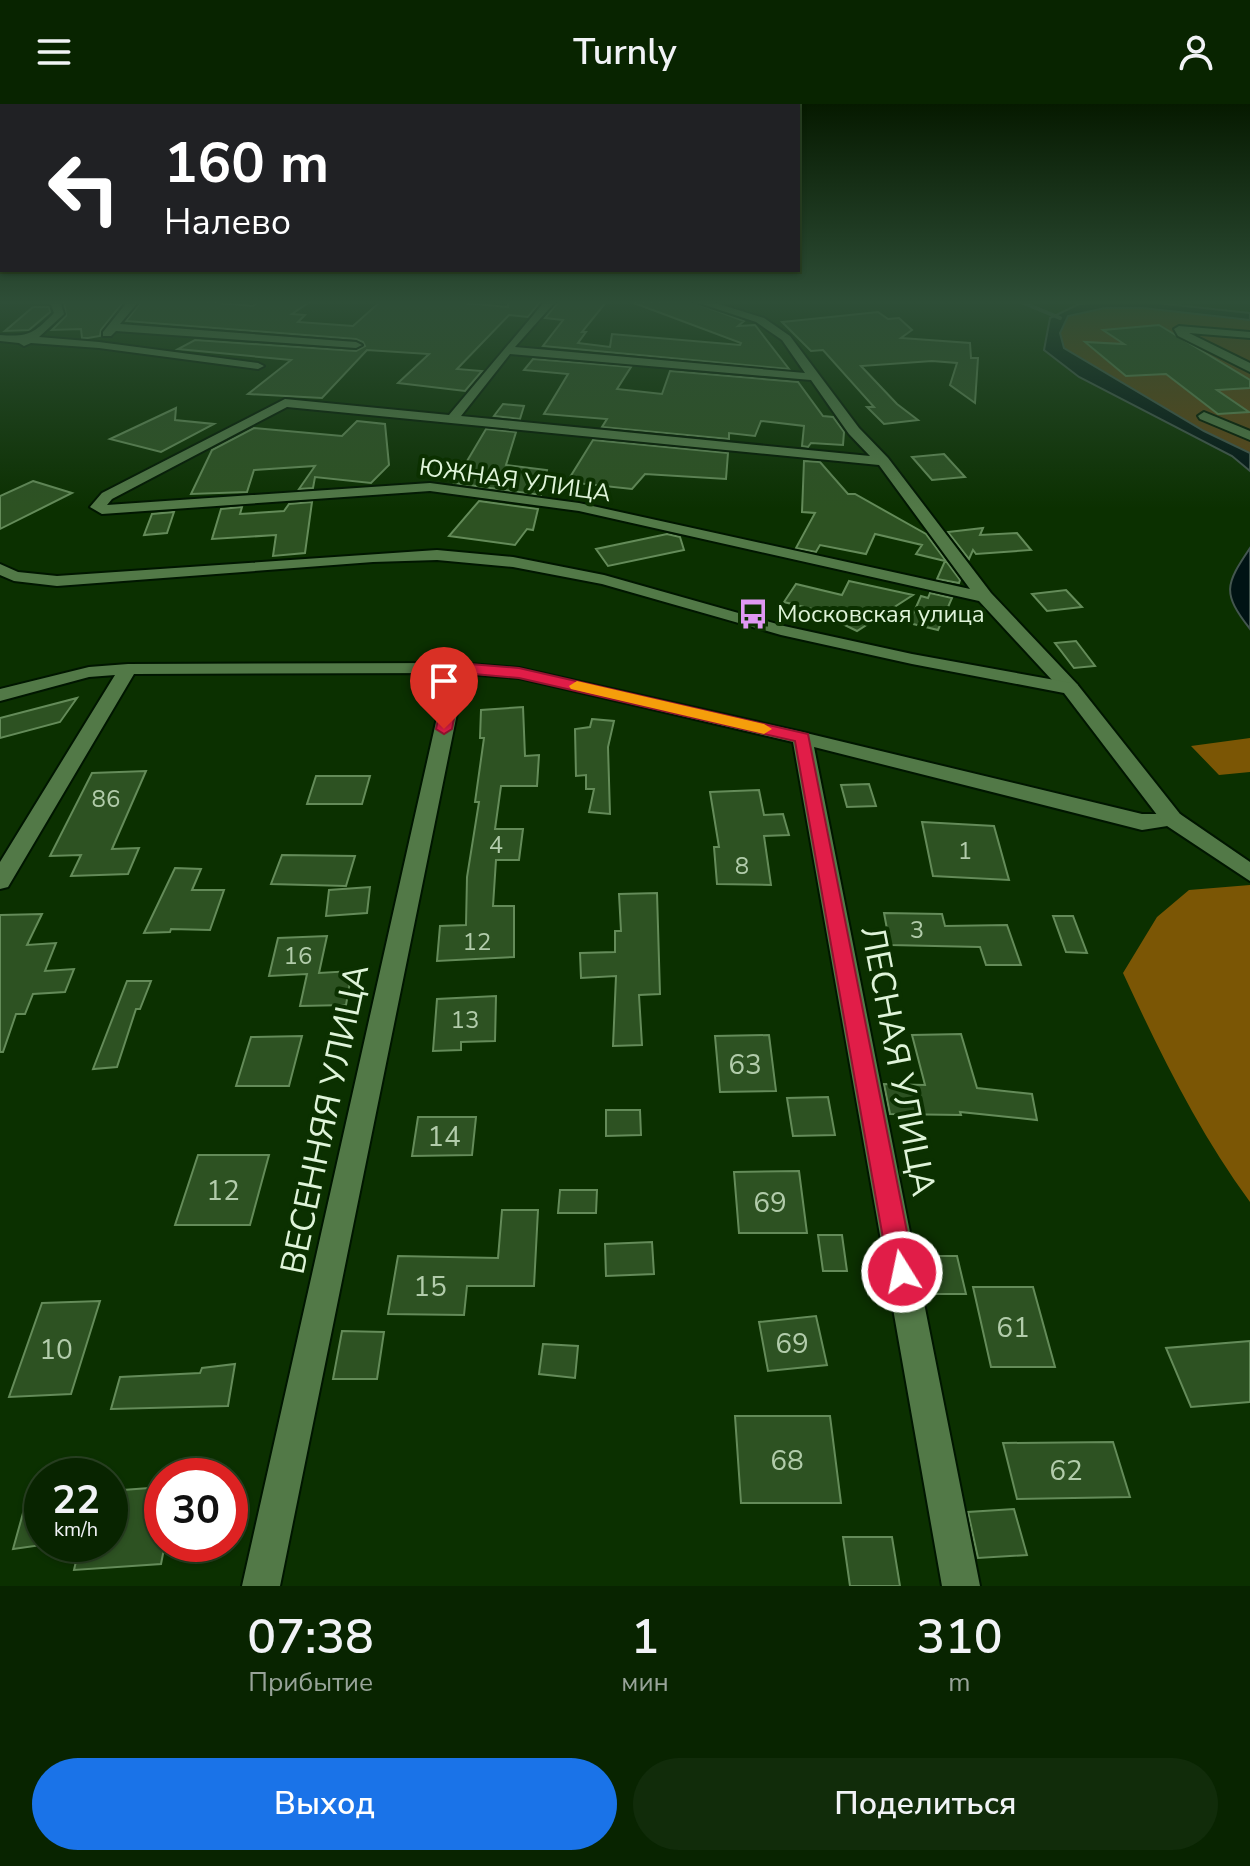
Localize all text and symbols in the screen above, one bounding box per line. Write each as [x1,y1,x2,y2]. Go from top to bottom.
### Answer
text: Turnly [573,28,677,77]
icon: menu [32,30,76,74]
icon: person [1174,30,1218,74]
text: 160 m [164,125,329,202]
icon: left [32,136,136,240]
text: Налево [164,198,291,247]
street label: ЮЖНАЯ УЛИЦА [417,451,613,509]
bus stop icon: Московская улица [736,597,770,631]
place label: Московская улица [777,598,985,630]
pin [410,647,478,729]
icon: arrive [422,659,466,703]
house number: 86 [92,783,120,815]
house number: 4 [489,829,503,861]
house number: 1 [958,835,972,867]
house number: 8 [735,850,749,882]
house number: 3 [910,914,924,946]
street label: ЛЕСНАЯ УЛИЦА [849,922,947,1200]
house number: 12 [463,926,491,958]
house number: 16 [284,940,312,972]
street label: ВЕСЕННЯЯ УЛИЦА [270,960,380,1278]
house number: 13 [451,1004,479,1036]
house number: 63 [728,1046,762,1084]
house number: 14 [427,1118,461,1156]
house number: 12 [206,1172,240,1210]
house number: 69 [753,1184,787,1222]
position arrow [860,1230,944,1314]
house number: 15 [413,1268,447,1306]
house number: 61 [996,1309,1030,1347]
house number: 69 [775,1325,809,1363]
house number: 10 [39,1331,73,1369]
house number: 68 [770,1442,804,1480]
house number: 62 [1049,1452,1083,1490]
speed limit sign: 30 [144,1458,248,1562]
text: 22 [52,1473,100,1527]
text: km/h [54,1516,98,1543]
text: 07:38 [247,1604,374,1670]
text: 1 [631,1604,659,1670]
text: 310 [916,1604,1003,1670]
text: Прибытие [248,1665,373,1700]
text: мин [621,1665,669,1700]
text: m [948,1665,971,1700]
button: Выход [32,1758,617,1850]
button: Поделиться [633,1758,1218,1850]

